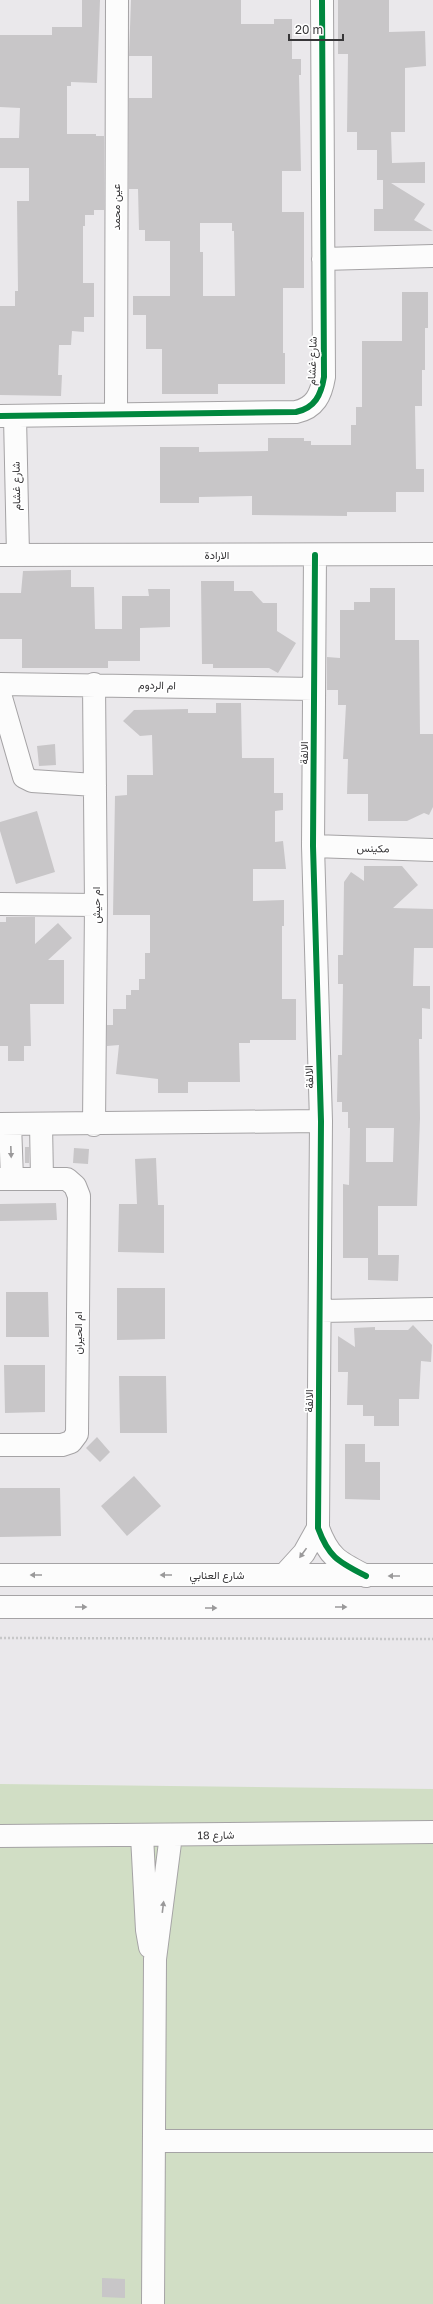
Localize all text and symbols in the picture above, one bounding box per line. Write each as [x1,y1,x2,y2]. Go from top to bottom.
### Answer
scale bar [289,16,343,42]
text: 20 m [295,22,323,37]
street label: عين محمد [109,184,123,230]
street label: شارع غشام [304,336,321,386]
street label: شارع غشام [9,461,24,511]
street label: الارادة [205,548,229,562]
street label: ام الردوم [138,678,176,693]
street label: الالفة [297,741,310,765]
street label: مكينس [356,840,390,856]
street label: ام حيش [89,887,104,923]
street label: الالفة [302,1065,315,1089]
one-way arrow [8,1146,14,1159]
street label: ام الحيران [71,1312,86,1354]
street label: الالفة [302,1389,315,1413]
one-way arrow [299,1547,307,1558]
street label: شارع العنابي [190,1568,245,1585]
one-way arrow [29,1572,42,1578]
one-way arrow [159,1572,172,1578]
one-way arrow [387,1573,400,1579]
one-way arrow [75,1604,88,1610]
one-way arrow [335,1604,348,1610]
one-way arrow [205,1605,218,1611]
street label: شارع 18 [197,1828,235,1843]
one-way arrow [160,1901,166,1913]

